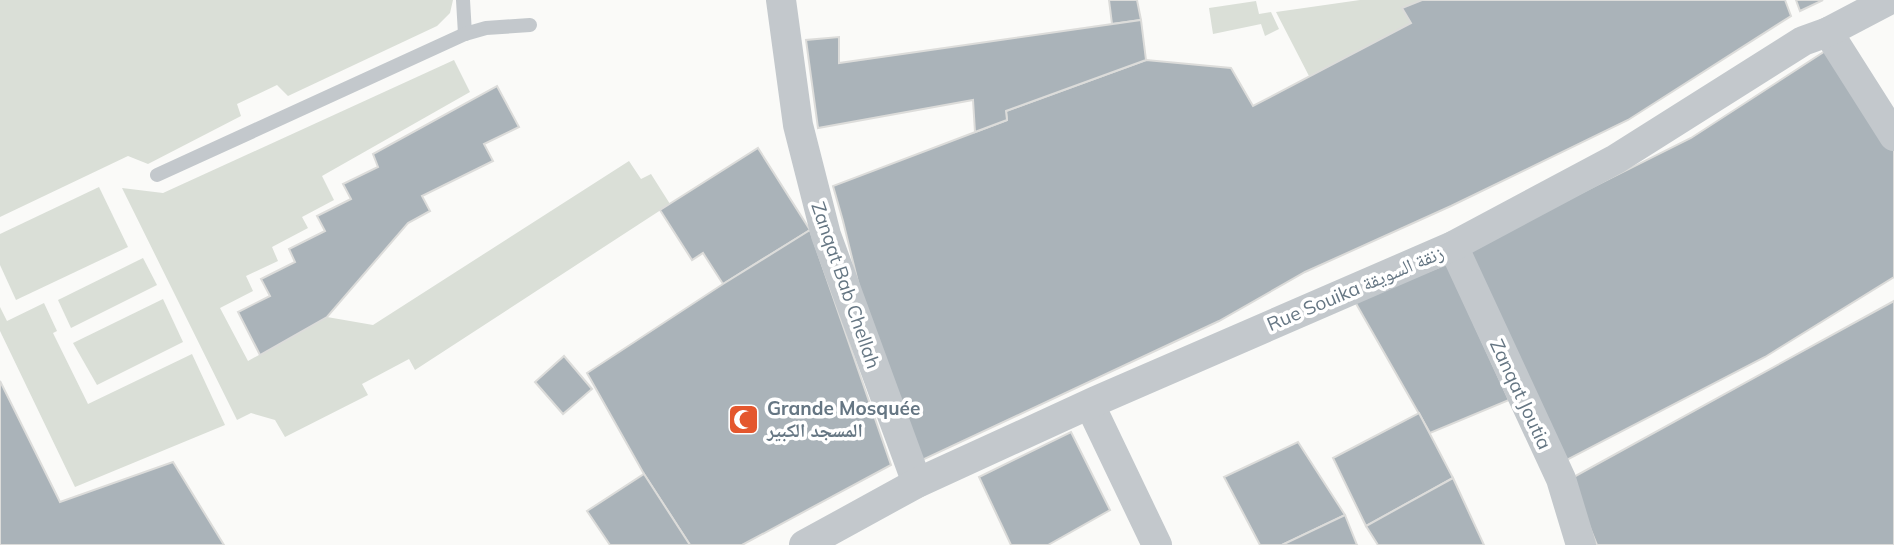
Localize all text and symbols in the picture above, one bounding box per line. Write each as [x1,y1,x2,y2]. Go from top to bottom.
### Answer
street label: Zanqat Bab Chellah [806,198,886,372]
street label: Rue Souika زنقة السويقة [1263,240,1447,336]
street label: Zanqat Joutia [1485,335,1557,453]
place label: Grande Mosquée المسجد الكبير [766,396,920,442]
mosque icon: Grande Mosquée المسجد الكبير [727,402,761,436]

